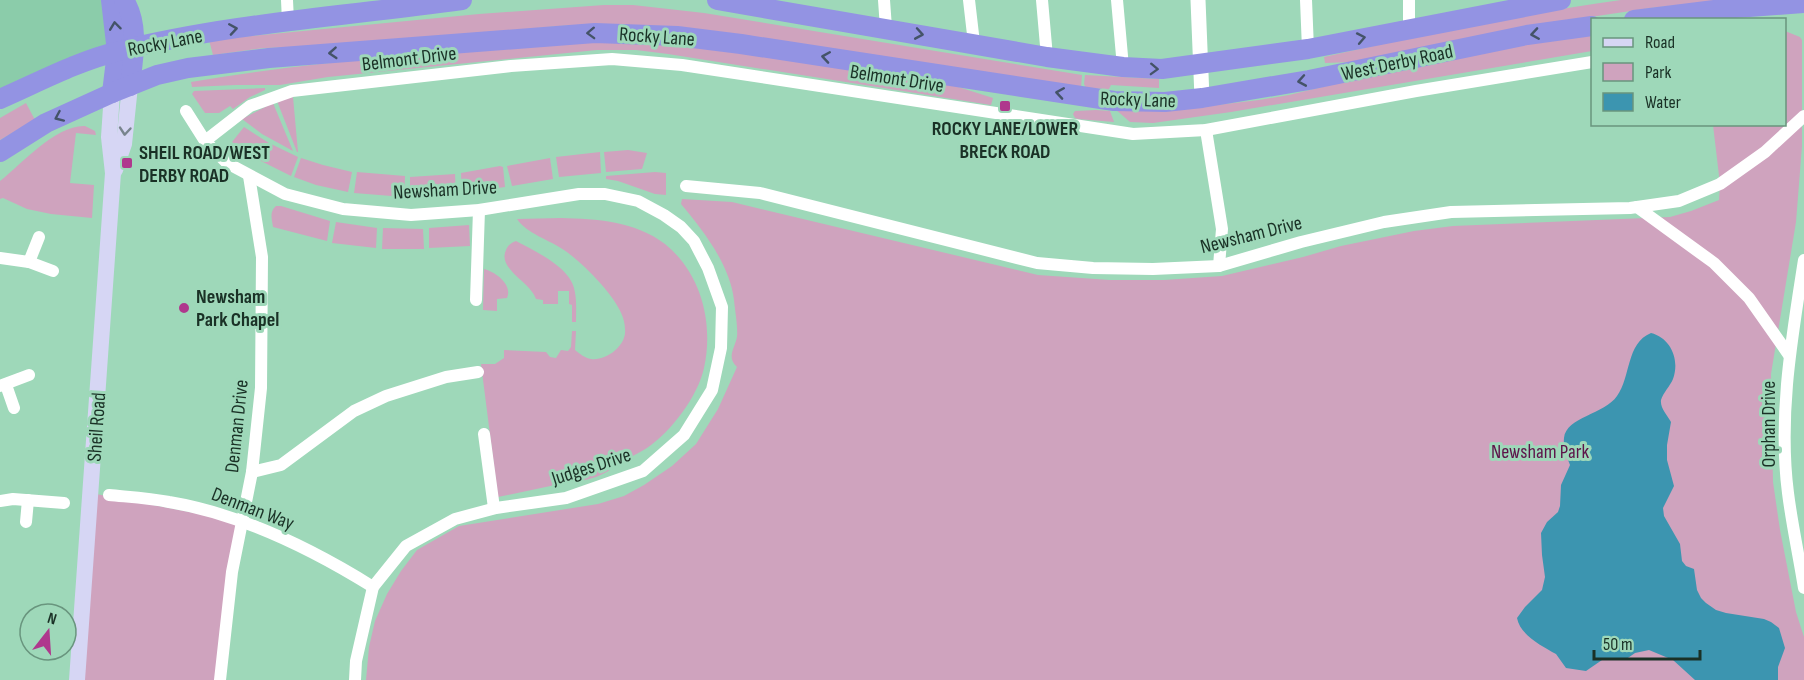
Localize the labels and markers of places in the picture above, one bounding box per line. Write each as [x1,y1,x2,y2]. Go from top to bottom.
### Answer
marker: ROCKY LANE/LOWER BRECK ROAD [998,99,1012,113]
place label: ROCKY LANE/LOWER BRECK ROAD [932,117,1078,164]
place label: SHEIL ROAD/WEST DERBY ROAD [139,141,270,188]
marker: SHEIL ROAD/WEST DERBY ROAD [120,156,134,170]
place label: Newsham Park Chapel [196,285,279,332]
marker: Newsham Park Chapel [177,301,191,315]

